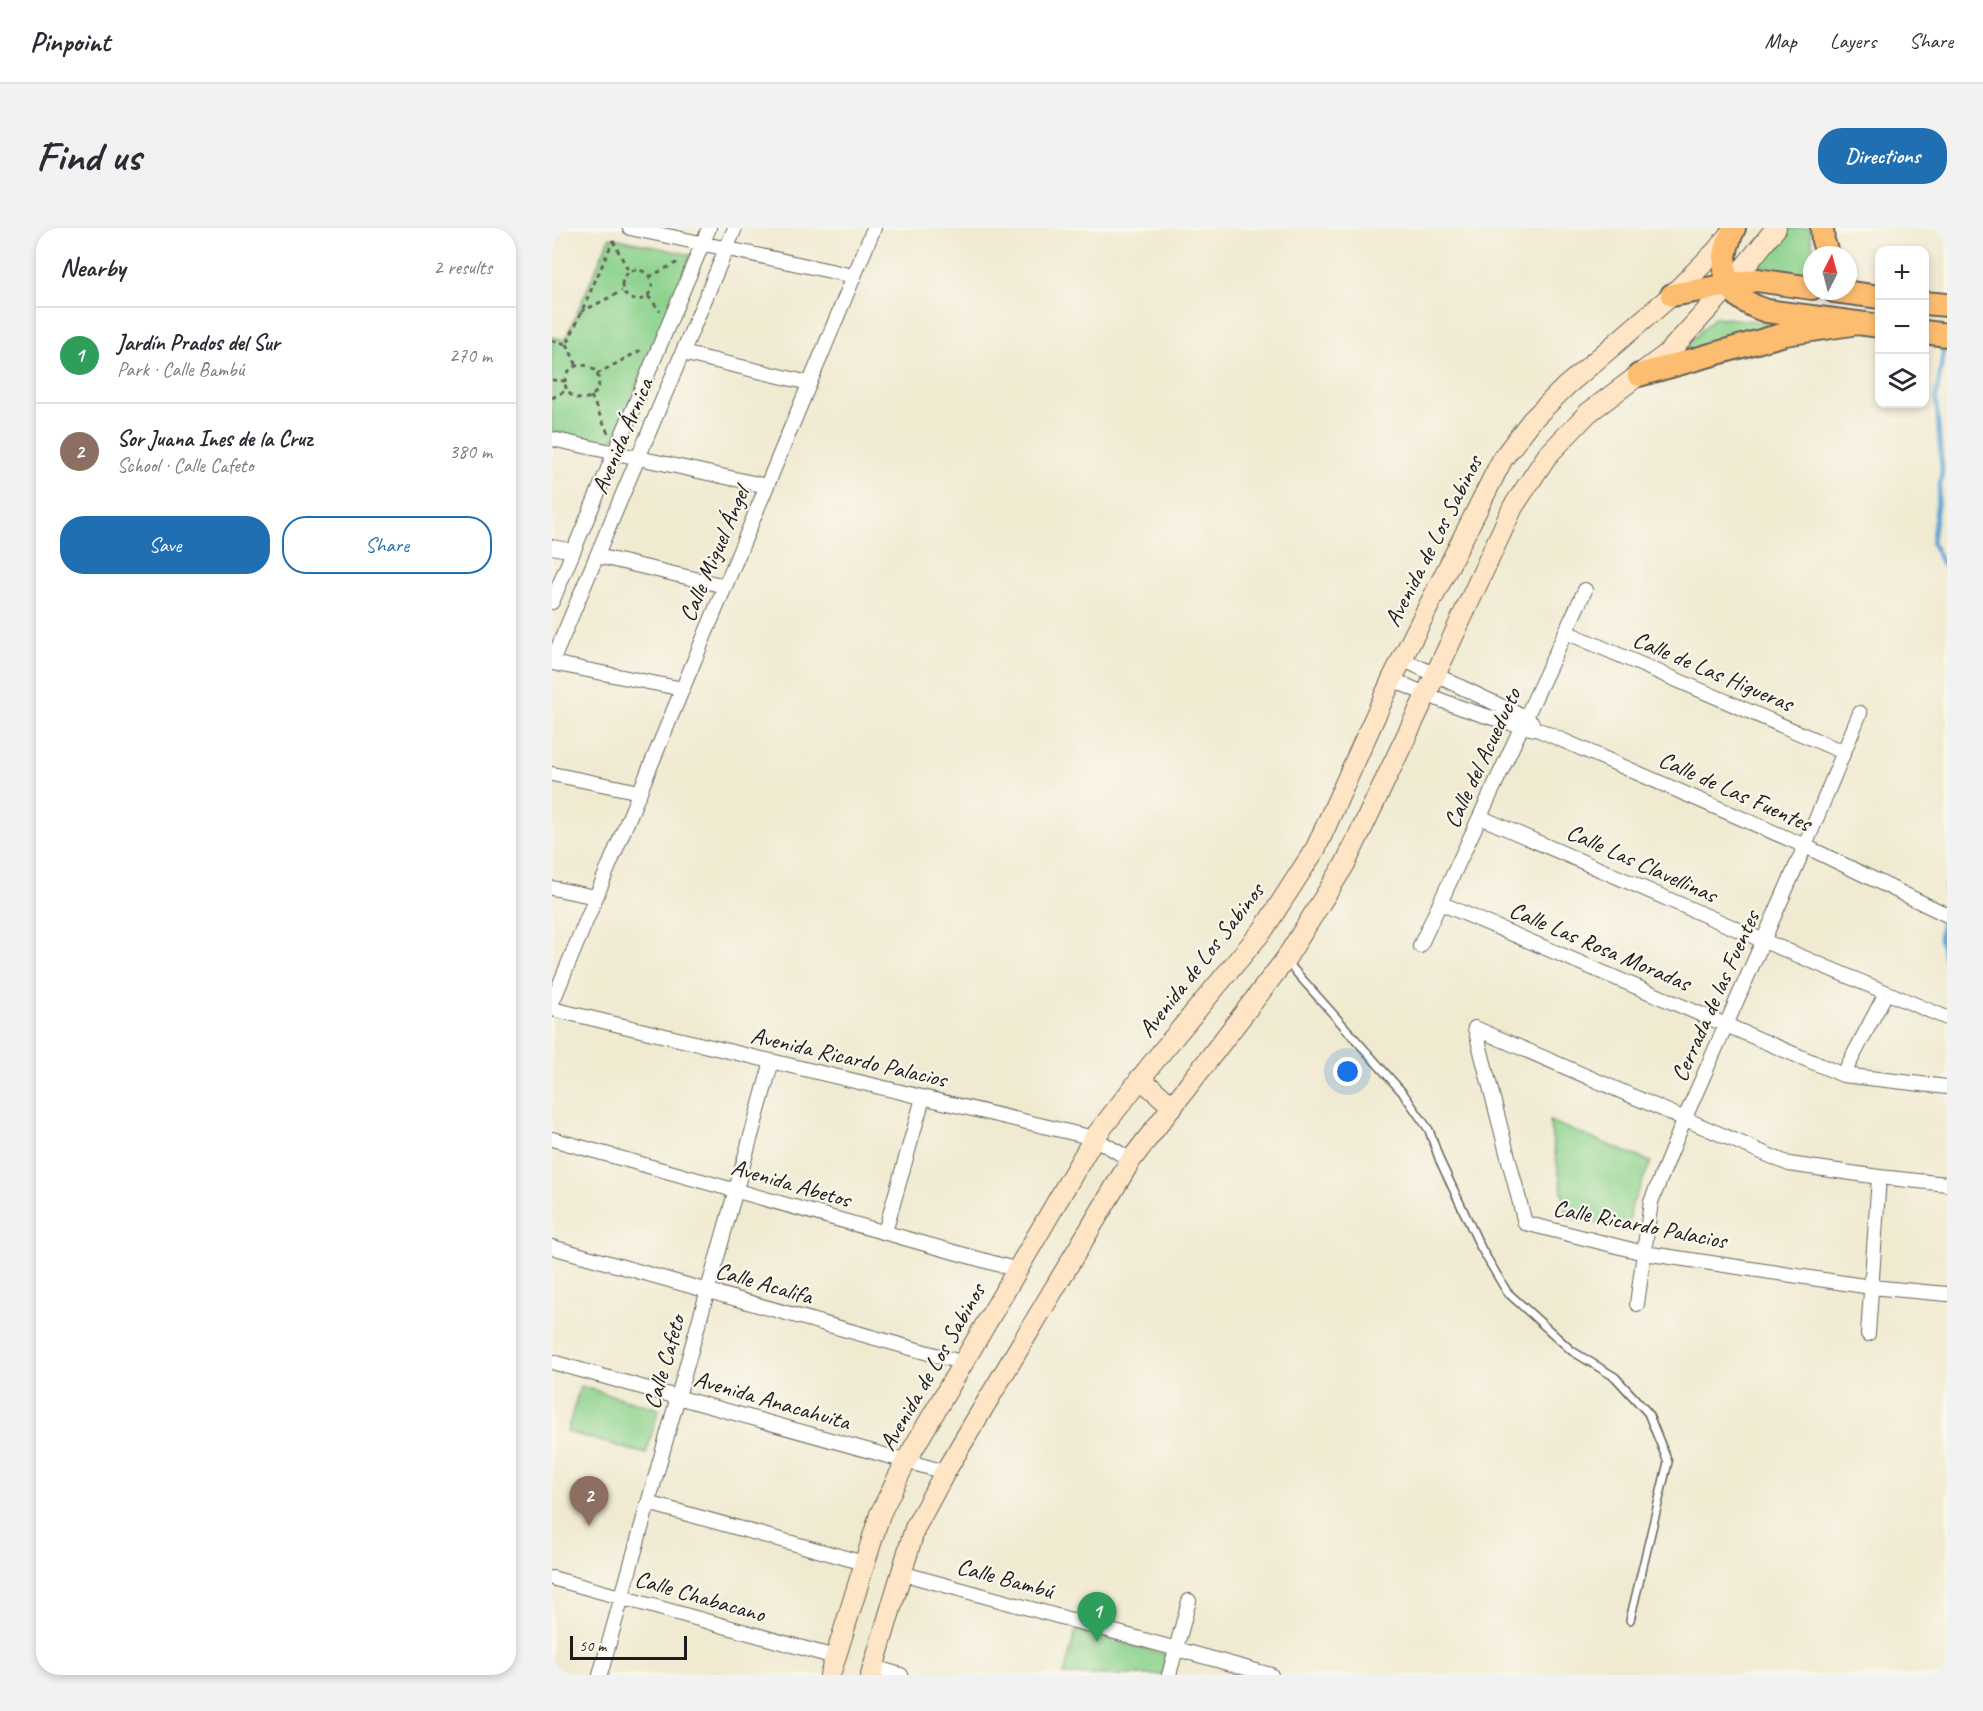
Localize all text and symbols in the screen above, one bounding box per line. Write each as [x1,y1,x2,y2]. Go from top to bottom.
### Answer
text: Pinpoint [30,24,110,59]
text: Map [1764,28,1797,54]
text: Layers [1830,28,1876,54]
text: Share [1909,28,1953,54]
button: Directions [1818,128,1947,184]
text: Find us [36,130,141,183]
north arrow [1803,246,1857,300]
map controls [1875,246,1929,408]
button: + [1875,246,1929,300]
text: Nearby [60,251,125,284]
text: 2 results [433,255,492,280]
button: − [1875,300,1929,354]
text: Jardín Prados del Sur [117,329,280,357]
text: 1 [75,343,84,368]
text: 270 m [449,343,492,368]
button: layers [1875,354,1929,408]
text: Park · Calle Bambú [117,357,244,382]
street label: Avenida Árnica [584,372,660,498]
text: Sor Juana Ines de la Cruz [117,425,312,453]
text: 2 [75,439,84,464]
text: 380 m [449,439,492,464]
street label: Avenida de Los Sabinos [1377,449,1490,631]
text: School · Calle Cafeto [117,453,254,478]
street label: Calle Miguel Ángel [672,478,757,626]
button: Save [60,516,270,574]
button: Share [282,516,492,574]
street label: Calle de Las Higueras [1628,624,1800,719]
street label: Calle del Acueducto [1436,682,1528,833]
street label: Calle de Las Fuentes [1654,744,1819,839]
street label: Calle Las Clavellinas [1562,816,1724,910]
street label: Avenida de Los Sabinos [1131,875,1272,1043]
street label: Calle Las Rosa Moradas [1505,894,1698,999]
street label: Cerrada de las Fuentes [1664,904,1767,1086]
street label: Avenida Ricardo Palacios [748,1020,951,1094]
your location [1333,1057,1362,1086]
street label: Avenida Abetos [728,1152,856,1215]
street label: Calle Ricardo Palacios [1551,1192,1731,1256]
street label: Calle Acalifa [712,1255,817,1312]
street label: Avenida de Los Sabinos [872,1277,993,1456]
street label: Calle Cafeto [636,1309,692,1412]
street label: Avenida Anacahuita [690,1363,855,1437]
pin: 2 [570,1476,609,1526]
street label: Calle Bambú [954,1551,1058,1606]
street label: Calle Chabacano [632,1563,770,1629]
pin: 1 [1078,1592,1116,1642]
scale bar [570,1633,687,1660]
text: 50 m [579,1636,606,1656]

